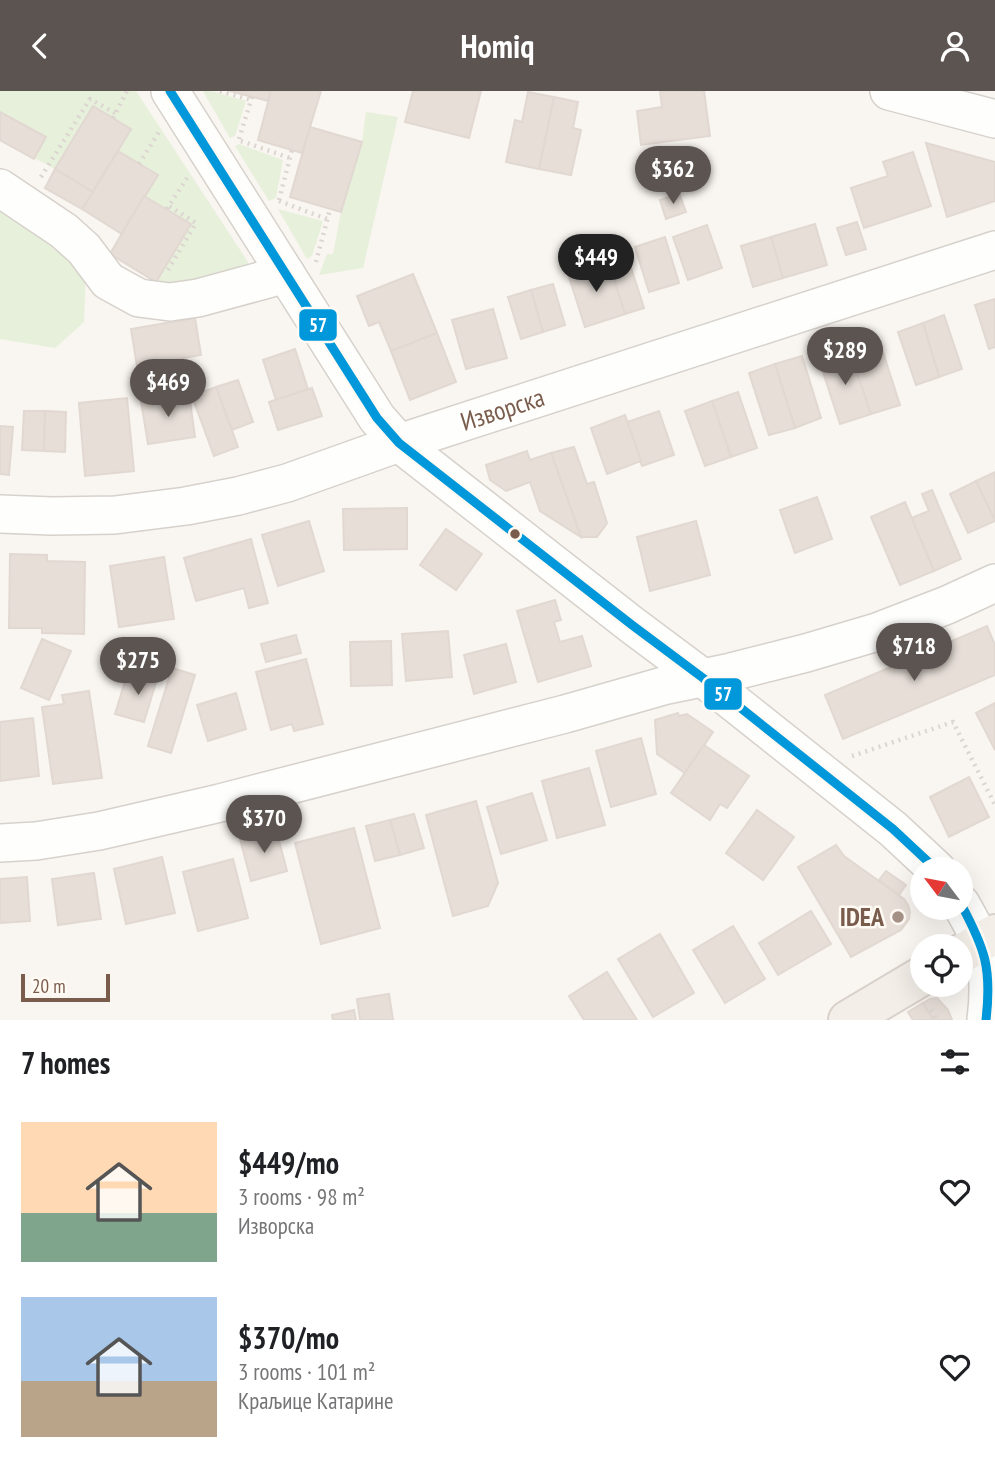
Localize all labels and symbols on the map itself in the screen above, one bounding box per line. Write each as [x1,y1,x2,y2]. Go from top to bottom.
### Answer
pin: $362 [632,146,714,206]
pin: $449 [555,235,637,294]
line badge: 57 [298,308,338,342]
text: 57 [309,313,327,337]
pin: $289 [804,327,886,387]
pin: $469 [127,359,209,419]
street label: Изворска [456,380,548,438]
unlabelled marker [508,527,522,541]
pin: $718 [873,623,955,683]
pin: $275 [97,637,179,697]
line badge: 57 [703,677,743,711]
text: 57 [714,682,732,706]
pin: $370 [223,795,305,855]
north arrow [910,857,973,921]
place label: IDEA [840,900,885,933]
marker: IDEA [890,909,906,925]
scale bar [21,971,110,1003]

